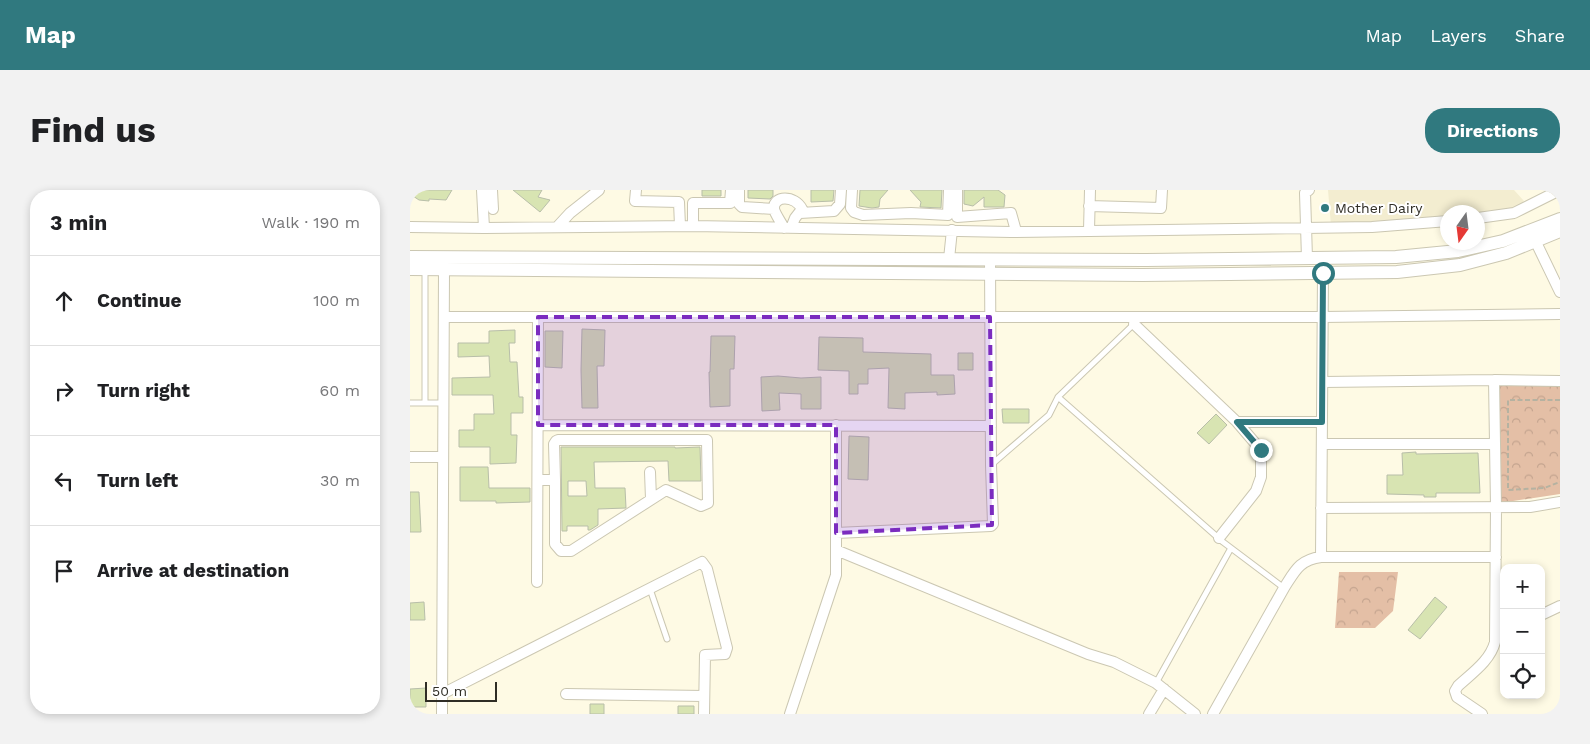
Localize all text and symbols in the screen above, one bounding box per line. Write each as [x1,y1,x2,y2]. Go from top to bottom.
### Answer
text: Map [25,21,76,49]
text: Map [1365,25,1402,46]
text: Layers [1430,25,1487,46]
text: Share [1515,25,1565,46]
button: Directions [1425,108,1560,153]
text: Find us [30,109,156,151]
place label: Mother Dairy [1335,200,1423,216]
marker: Mother Dairy [1319,202,1331,214]
north arrow [1440,205,1485,250]
text: 3 min [50,210,107,235]
text: Walk · 190 m [262,213,360,232]
route start [1312,262,1335,285]
icon: ahead [50,287,78,315]
text: Continue [97,289,181,312]
text: 100 m [313,291,360,310]
icon: right [50,377,78,405]
text: Turn right [97,379,190,402]
text: 60 m [320,381,360,400]
route end [1250,439,1273,462]
icon: left [50,467,78,495]
text: Turn left [97,469,178,492]
text: 30 m [320,471,360,490]
icon: arrive [50,557,78,585]
text: Arrive at destination [97,559,289,582]
map controls [1500,564,1545,699]
button: + [1500,564,1545,609]
button: − [1500,609,1545,654]
button: locate [1500,654,1545,699]
scale bar [425,679,498,702]
text: 50 m [432,683,467,699]

